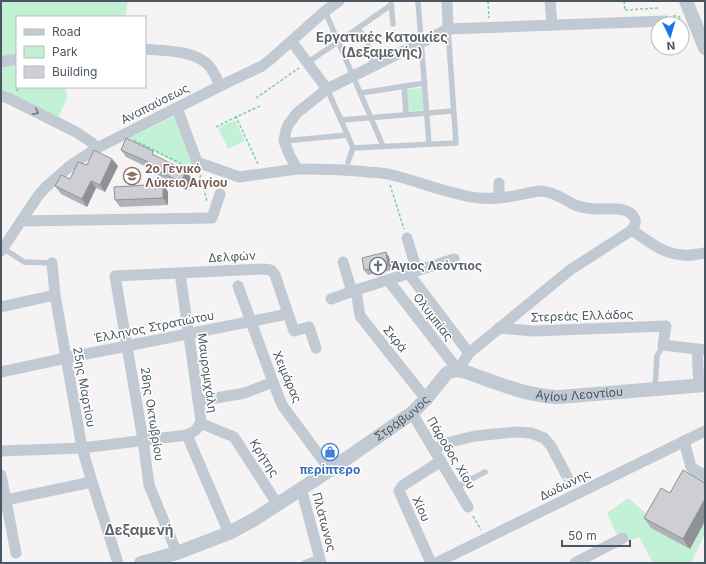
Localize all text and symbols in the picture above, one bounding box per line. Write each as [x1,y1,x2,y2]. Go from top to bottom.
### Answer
legend [16,16,146,88]
north arrow [650,16,690,56]
text: Road [52,24,81,39]
district label: Εργατικές Κατοικίες (Δεξαμενής) [316,29,448,60]
text: N [666,39,676,53]
text: Park [52,44,78,59]
text: Building [52,64,97,79]
street label: Αναπαύσεως [118,80,192,127]
one-way arrow [32,107,40,115]
place label: 2ο Γενικό Λύκειο Αιγίου [145,161,227,190]
school or university icon: 2ο Γενικό Λύκειο Αιγίου [122,166,142,186]
street label: Δελφών [208,248,256,265]
church icon: Άγιος Λεόντιος [368,256,388,276]
place label: Άγιος Λεόντιος [391,258,482,273]
street label: Ολυμπίας [410,290,457,344]
street label: Στερεάς Ελλάδος [530,306,634,325]
street label: Έλληνος Στρατιώτου [92,307,215,346]
street label: Σκρά [380,322,411,355]
street label: Μαυρομιχάλη [194,332,221,414]
street label: 25ης Μαρτίου [70,346,99,428]
street label: Χειμάρας [270,349,305,405]
street label: 28ης Οκτωβρίου [138,366,167,462]
street label: Αγίου Λεοντίου [535,384,623,404]
street label: Στράβωνος [371,392,433,444]
street label: Πάροδος Χίου [424,414,479,492]
street label: Κρήτης [247,436,282,480]
shop icon: περίπτερο [320,442,340,462]
place label: περίπτερο [300,462,360,477]
street label: Δωδώνης [537,466,593,503]
street label: Πλάτωνος [309,491,340,553]
street label: Χίου [409,494,434,524]
district label: Δεξαμενή [104,521,174,538]
scale bar [562,522,630,548]
text: 50 m [568,528,597,543]

